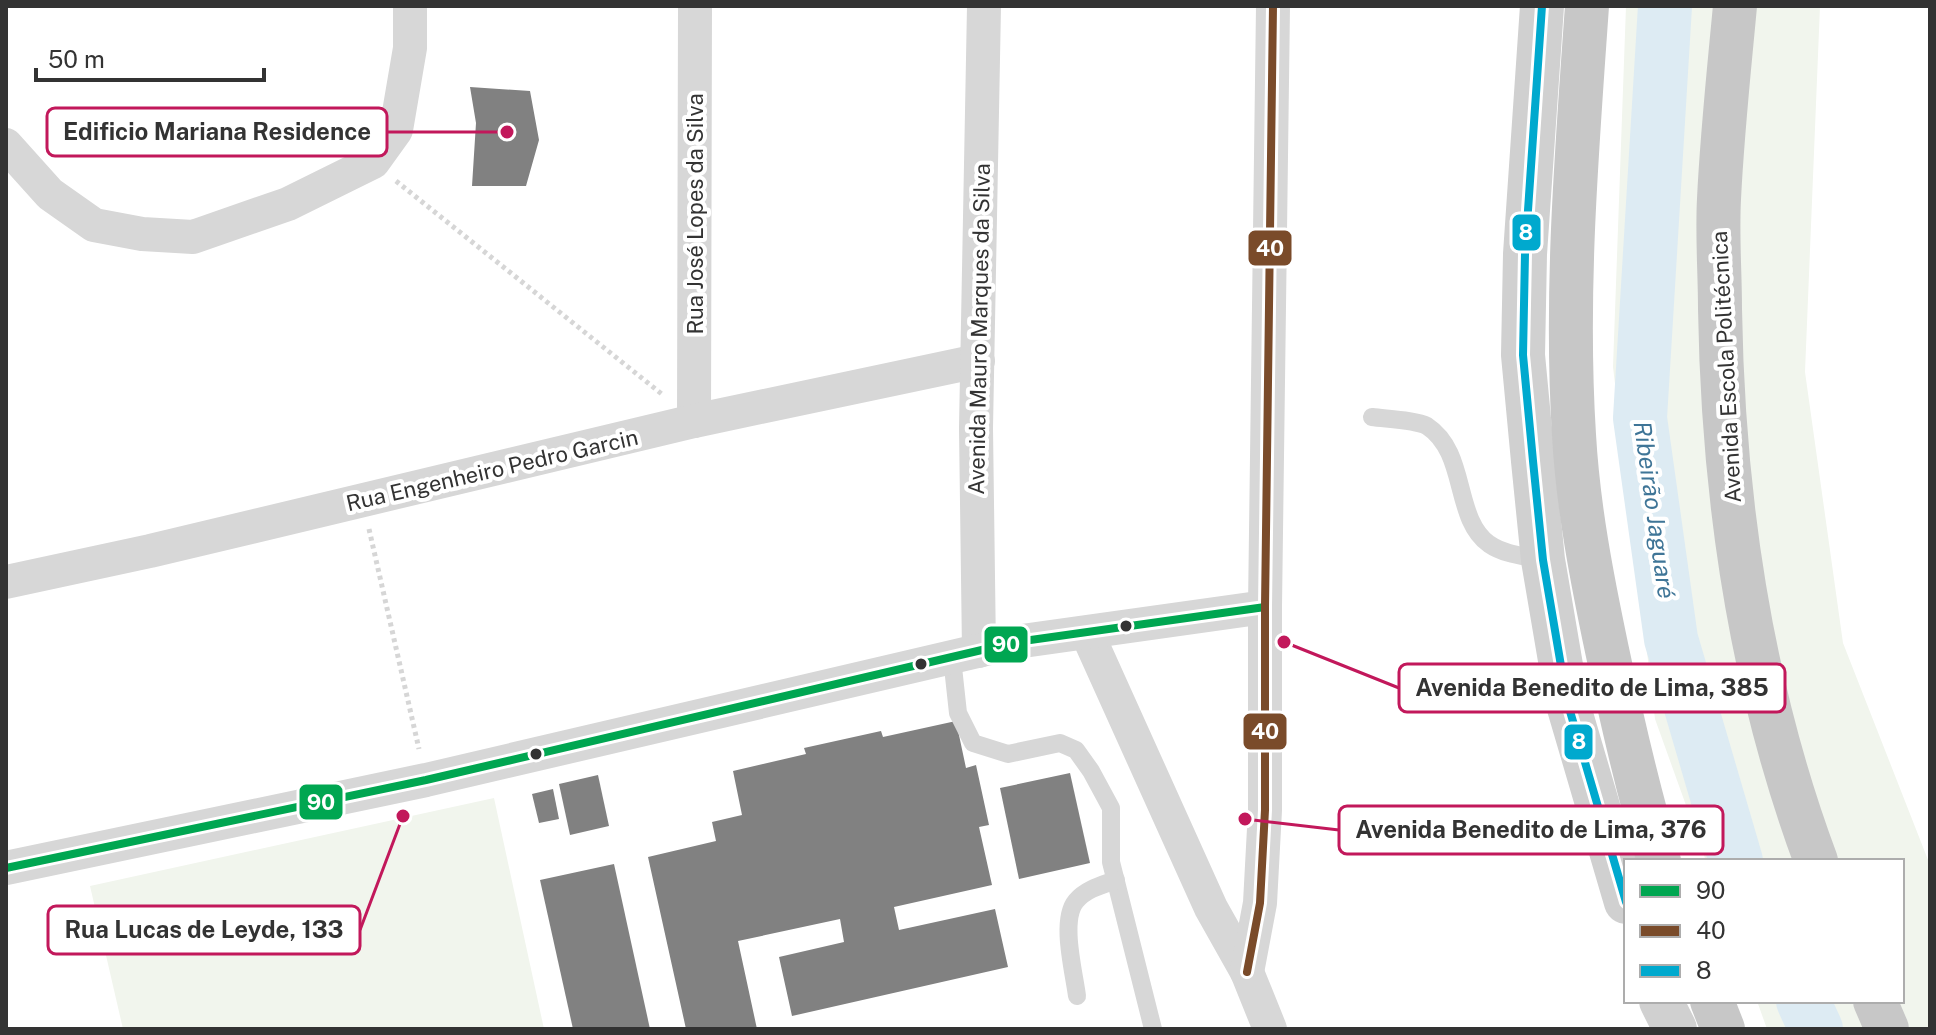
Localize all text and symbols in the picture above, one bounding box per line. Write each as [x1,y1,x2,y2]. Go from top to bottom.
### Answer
scale bar [36,32,264,82]
text: 50 m [48,45,105,73]
street label: Rua José Lopes da Silva [682,93,708,335]
callout: Edificio Mariana Residence [47,108,387,156]
text: Edificio Mariana Residence [63,117,371,145]
street label: Avenida Mauro Marques da Silva [963,163,995,495]
line badge: 8 [1511,213,1542,252]
text: 8 [1519,219,1533,245]
line badge: 40 [1247,229,1293,267]
street label: Avenida Escola Politécnica [1706,230,1746,504]
text: 40 [1256,235,1284,261]
water label: Ribeirão Jaguaré [1629,419,1681,600]
street label: Rua Engenheiro Pedro Garcin [344,424,640,516]
unlabelled marker [1118,618,1134,634]
line badge: 90 [983,625,1029,664]
text: 90 [992,631,1020,657]
unlabelled marker [913,656,929,672]
callout: Avenida Benedito de Lima, 385 [1399,664,1785,712]
text: Avenida Benedito de Lima, 385 [1415,673,1769,701]
line badge: 40 [1242,712,1288,751]
text: 40 [1251,718,1279,744]
line badge: 8 [1563,723,1594,761]
text: 8 [1572,728,1586,754]
unlabelled marker [528,746,544,762]
line badge: 90 [298,783,344,821]
text: 90 [307,789,335,815]
callout: Avenida Benedito de Lima, 376 [1339,806,1723,854]
text: Avenida Benedito de Lima, 376 [1355,815,1707,843]
legend [1624,859,1904,1003]
text: 90 [1696,876,1726,904]
callout: Rua Lucas de Leyde, 133 [48,906,360,954]
text: Rua Lucas de Leyde, 133 [64,915,344,943]
text: 40 [1696,916,1726,944]
text: 8 [1696,956,1712,984]

